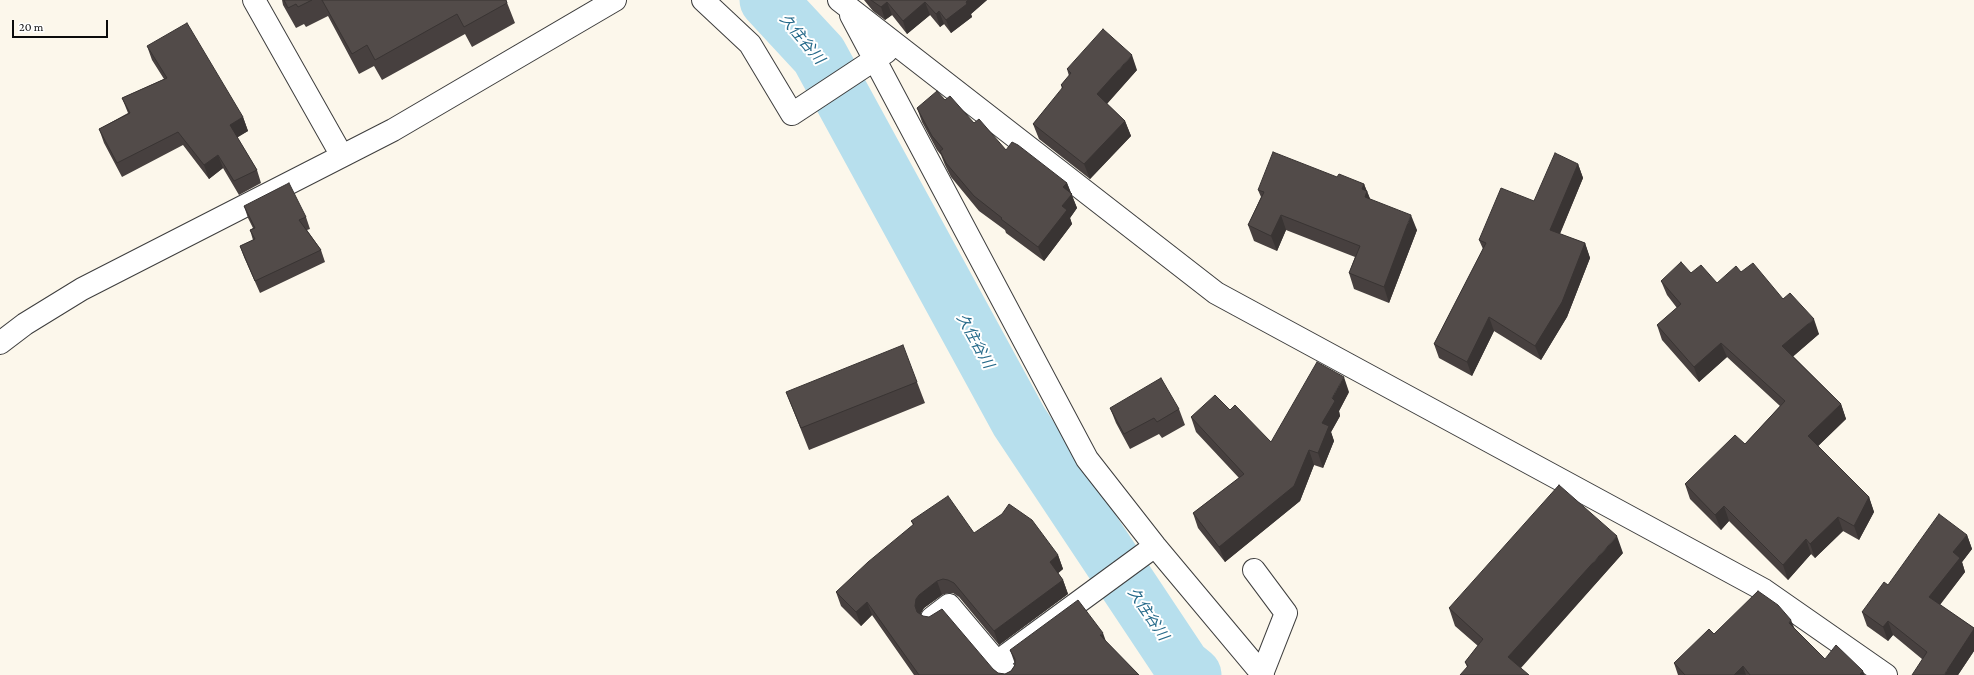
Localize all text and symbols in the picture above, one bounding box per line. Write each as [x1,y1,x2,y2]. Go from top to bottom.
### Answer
water label: 久住谷川 [776,10,828,68]
scale bar [14,12,110,38]
text: 20 m [19,20,43,34]
water label: 久住谷川 [953,310,997,372]
water label: 久住谷川 [1124,584,1172,644]

